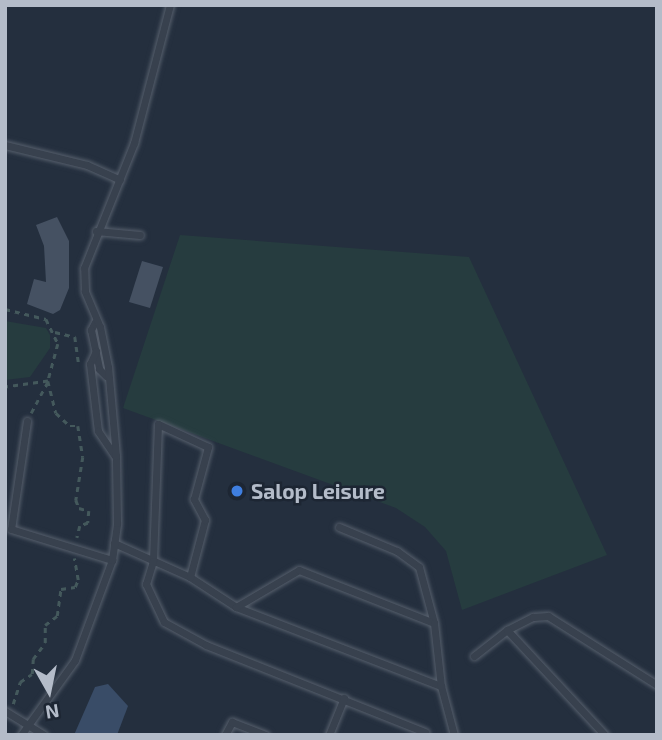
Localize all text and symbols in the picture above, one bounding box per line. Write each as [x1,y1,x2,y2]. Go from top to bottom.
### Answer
place label: Salop Leisure [251,478,385,504]
marker: Salop Leisure [229,483,245,499]
north arrow [14,656,84,726]
text: N [44,700,61,725]

